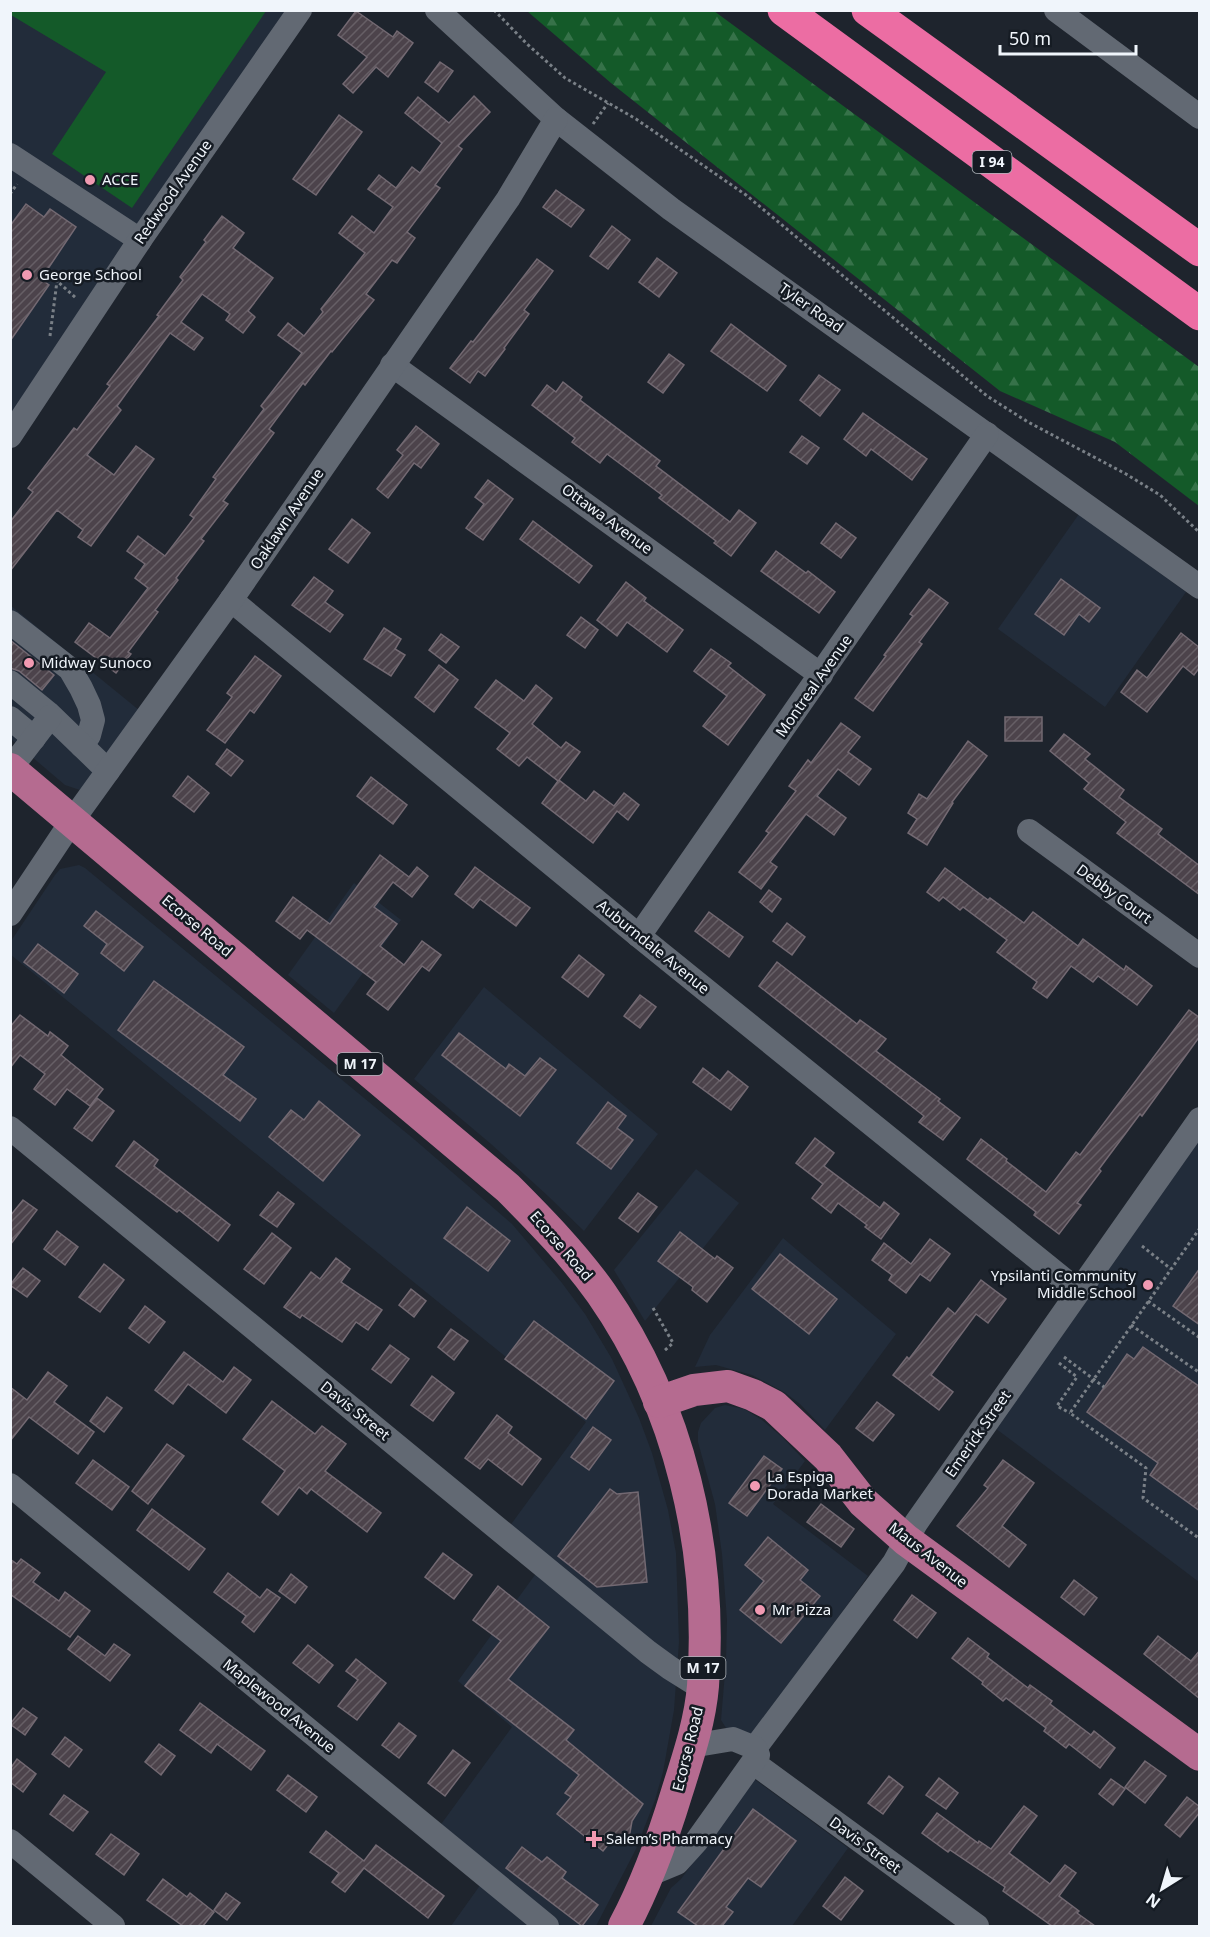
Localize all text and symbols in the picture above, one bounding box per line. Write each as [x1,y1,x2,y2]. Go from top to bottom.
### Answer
scale bar [1000,18,1136,56]
text: 50 m [1009,26,1051,50]
street label: Redwood Avenue [129,135,216,247]
road number: I 94 [972,151,1012,173]
place label: ACCE [102,169,138,189]
marker: ACCE [83,173,97,187]
place label: George School [39,264,142,284]
marker: George School [20,268,34,282]
street label: Tyler Road [775,278,848,337]
street label: Oaklawn Avenue [245,464,327,573]
street label: Ottawa Avenue [558,478,657,558]
street label: Montreal Avenue [770,630,856,741]
place label: Midway Sunoco [41,652,152,672]
marker: Midway Sunoco [22,656,36,670]
street label: Debby Court [1073,859,1157,928]
street label: Ecorse Road [158,890,237,961]
street label: Auburndale Avenue [593,895,714,998]
road number: M 17 [338,1053,382,1075]
street label: Ecorse Road [526,1206,598,1285]
place label: Ypsilanti Community Middle School [991,1265,1136,1302]
marker: Ypsilanti Community Middle School [1141,1278,1155,1292]
street label: Davis Street [317,1376,395,1445]
street label: Emerick Street [940,1385,1015,1481]
place label: La Espiga Dorada Market [767,1466,874,1503]
marker: La Espiga Dorada Market [748,1479,762,1493]
street label: Maus Avenue [885,1517,972,1591]
place label: Mr Pizza [772,1599,831,1619]
marker: Mr Pizza [753,1603,767,1617]
street label: Maplewood Avenue [219,1654,340,1757]
road number: M 17 [680,1657,726,1679]
street label: Ecorse Road [667,1704,707,1793]
street label: Davis Street [826,1811,906,1877]
place label: Salem’s Pharmacy [606,1828,733,1848]
marker: Salem’s Pharmacy [587,1832,601,1846]
north arrow [1132,1859,1192,1919]
text: N [1141,1888,1165,1914]

